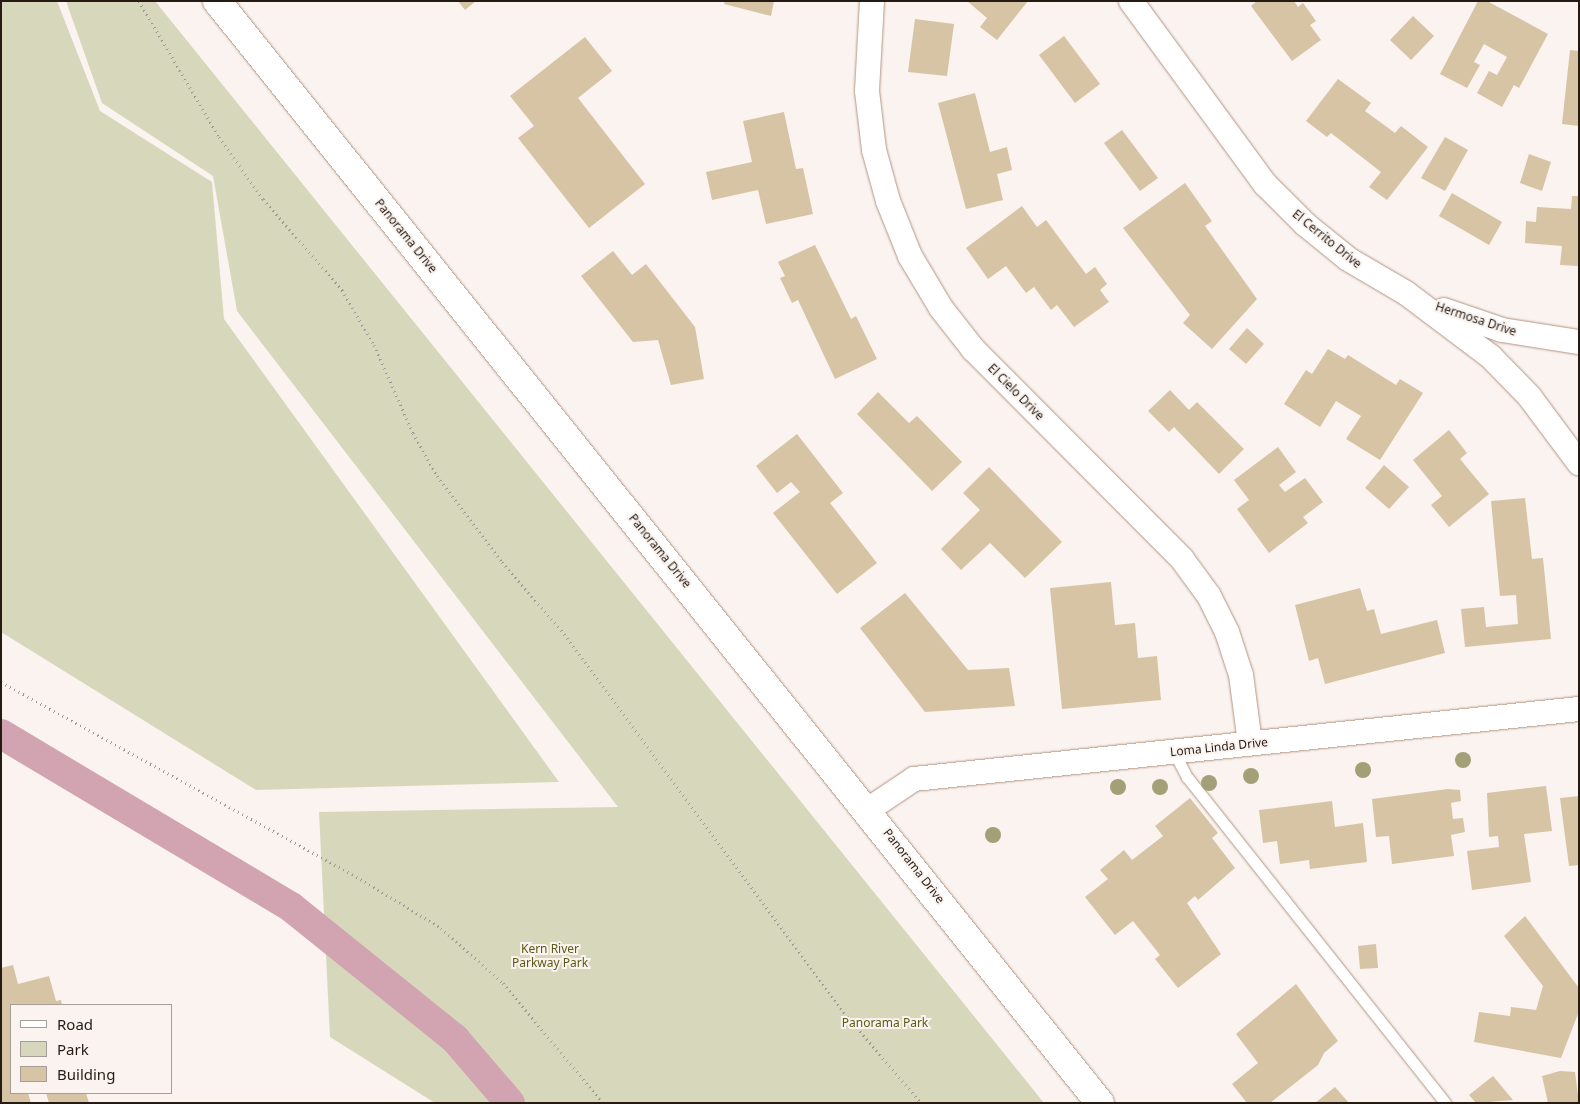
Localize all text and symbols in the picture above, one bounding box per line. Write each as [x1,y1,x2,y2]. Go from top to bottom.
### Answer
street label: Panorama Drive [372,196,440,276]
street label: El Cerrito Drive [1290,207,1364,271]
street label: Hermosa Drive [1434,299,1518,339]
street label: El Cielo Drive [985,361,1047,423]
street label: Panorama Drive [626,511,694,591]
street label: Loma Linda Drive [1169,735,1269,759]
street label: Panorama Drive [880,826,948,906]
park label: Kern River Parkway Park [512,942,588,970]
legend [10,1004,172,1094]
text: Road [57,1014,93,1034]
park label: Panorama Park [842,1016,928,1030]
text: Park [57,1039,89,1059]
text: Building [57,1064,115,1084]

